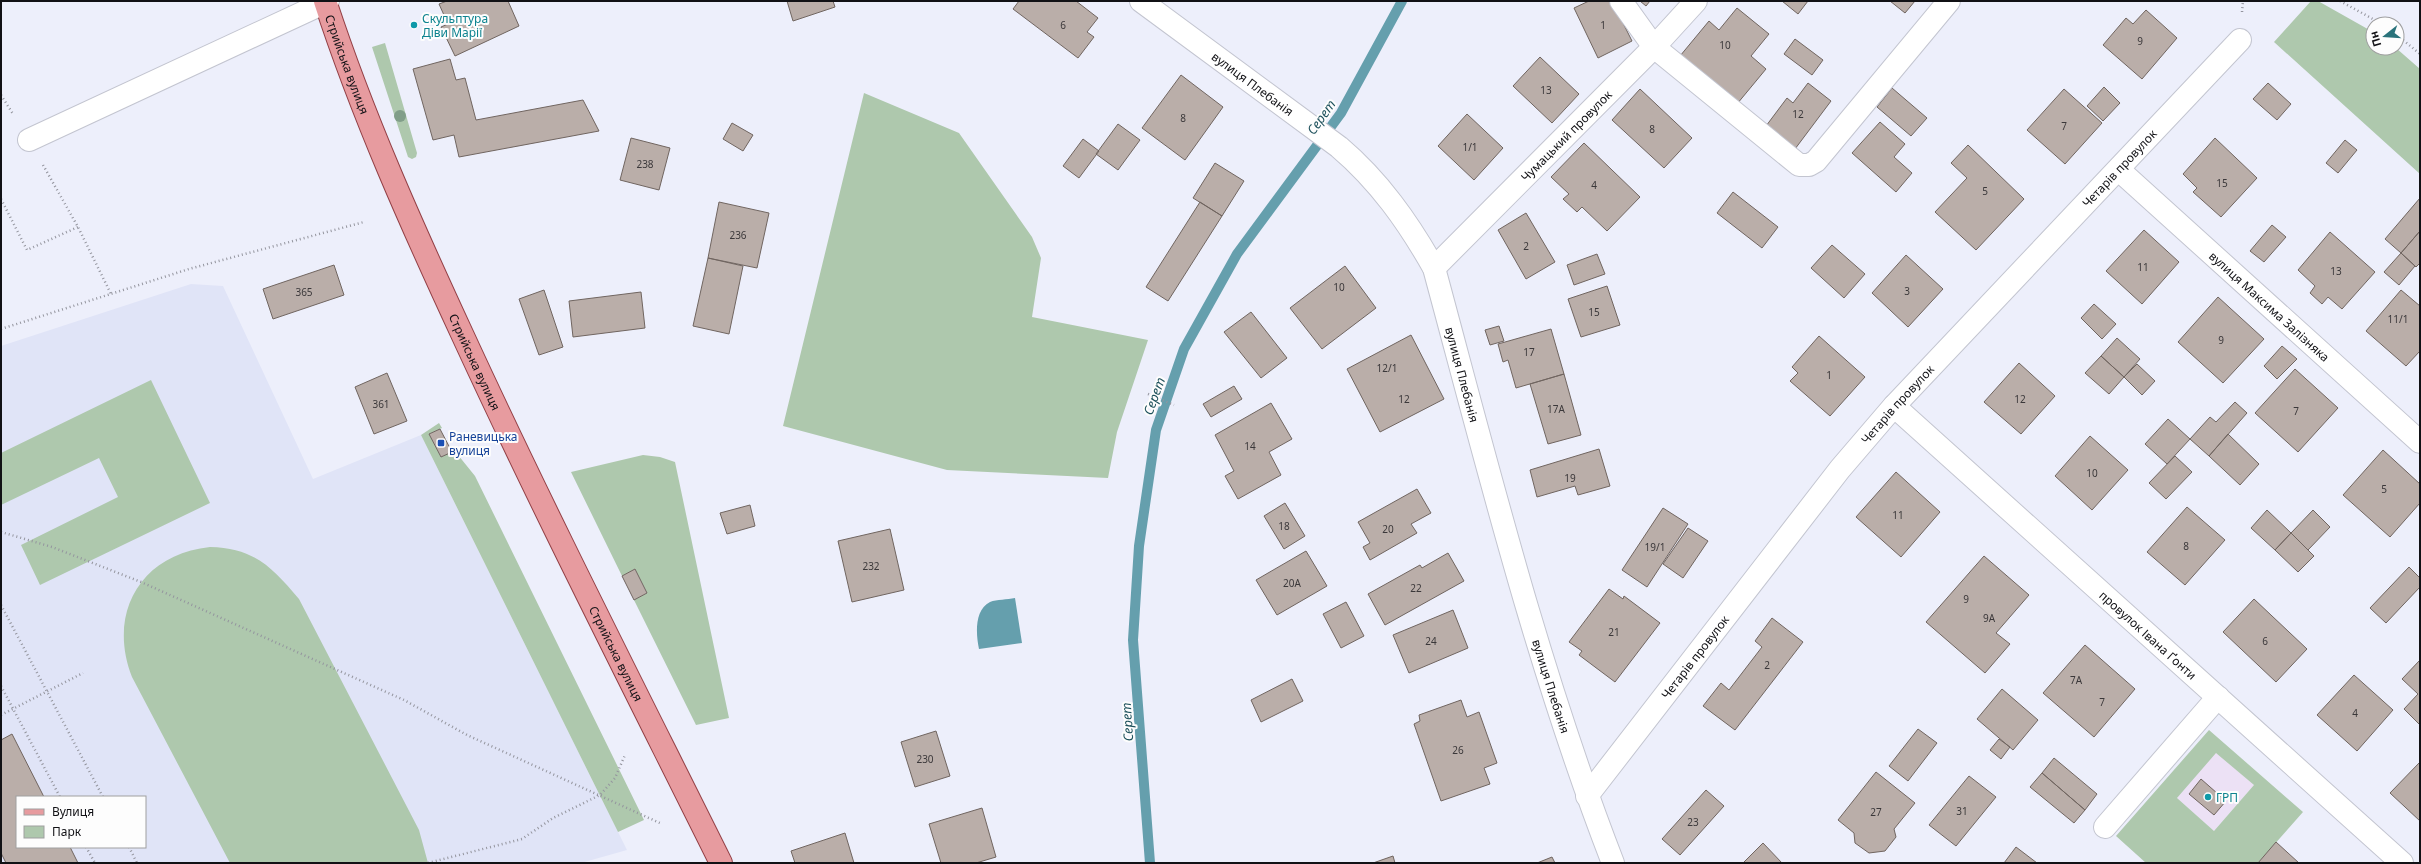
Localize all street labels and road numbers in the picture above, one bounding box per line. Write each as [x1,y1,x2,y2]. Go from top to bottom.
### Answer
street label: Стрийська вулиця [322,12,374,116]
street label: вулиця Плебанія [1208,48,1297,119]
street label: Чумацький провулок [1517,85,1616,185]
street label: Четарів провулок [2078,125,2161,211]
street label: вулиця Максима Залізняка [2206,247,2334,365]
street label: Стрийська вулиця [445,311,505,413]
street label: вулиця Плебанія [1442,325,1483,424]
street label: Четарів провулок [1857,360,1938,447]
street label: провулок Івана Ґонти [2096,586,2201,683]
street label: Стрийська вулиця [585,603,647,704]
street label: Четарів провулок [1657,611,1733,702]
street label: вулиця Плебанія [1529,637,1574,735]

